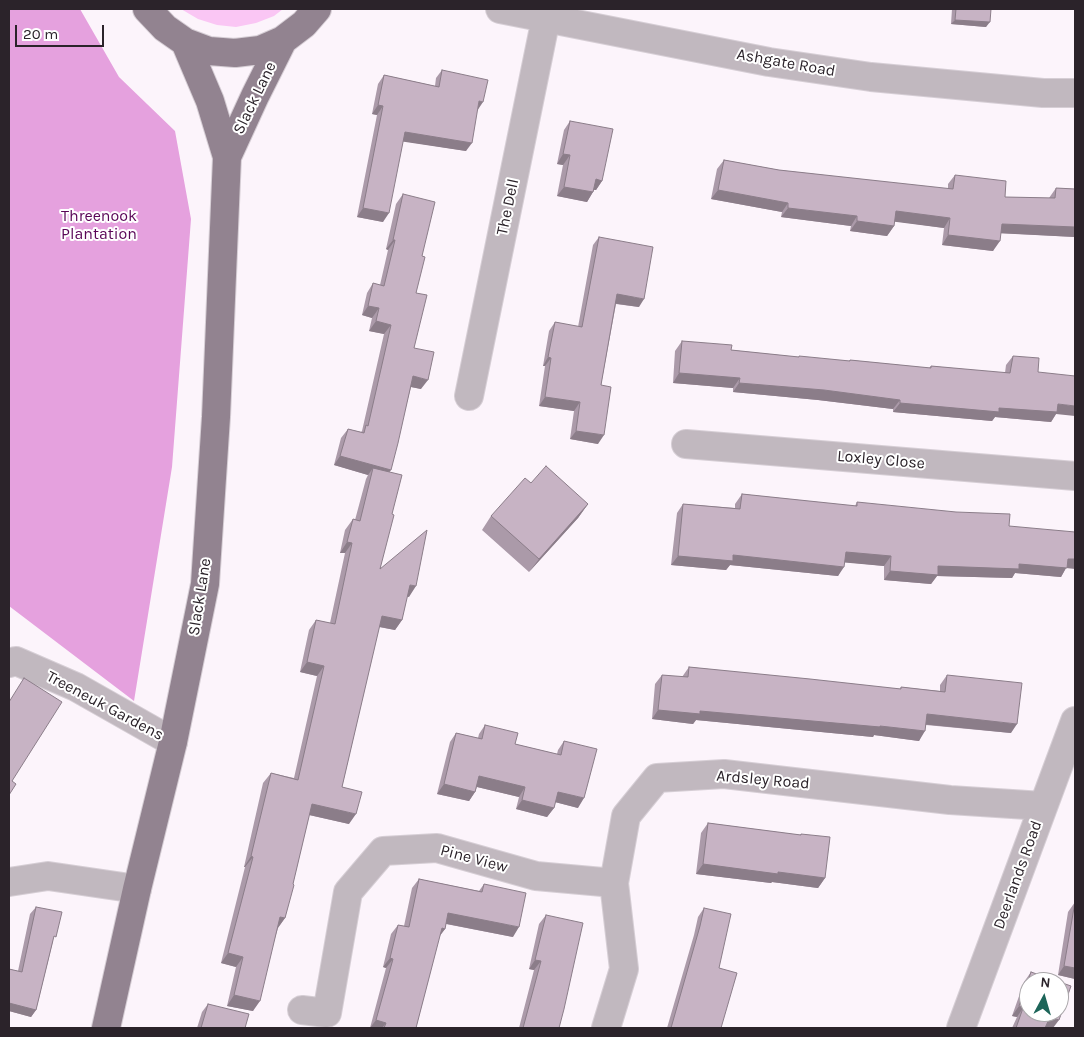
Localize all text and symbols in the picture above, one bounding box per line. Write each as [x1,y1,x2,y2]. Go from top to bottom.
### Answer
scale bar [18,15,106,47]
text: 20 m [23,25,58,43]
street label: Ashgate Road [735,45,837,81]
street label: Slack Lane [229,59,281,137]
street label: The Dell [493,177,523,237]
park label: Threenook Plantation [61,206,137,244]
street label: Loxley Close [836,447,926,473]
street label: Slack Lane [184,557,216,637]
street label: Treeneuk Gardens [43,667,167,745]
street label: Ardsley Road [716,766,810,794]
street label: Deerlands Road [989,818,1047,932]
street label: Pine View [438,841,510,877]
north arrow [1019,972,1069,1022]
text: N [1040,974,1051,992]

